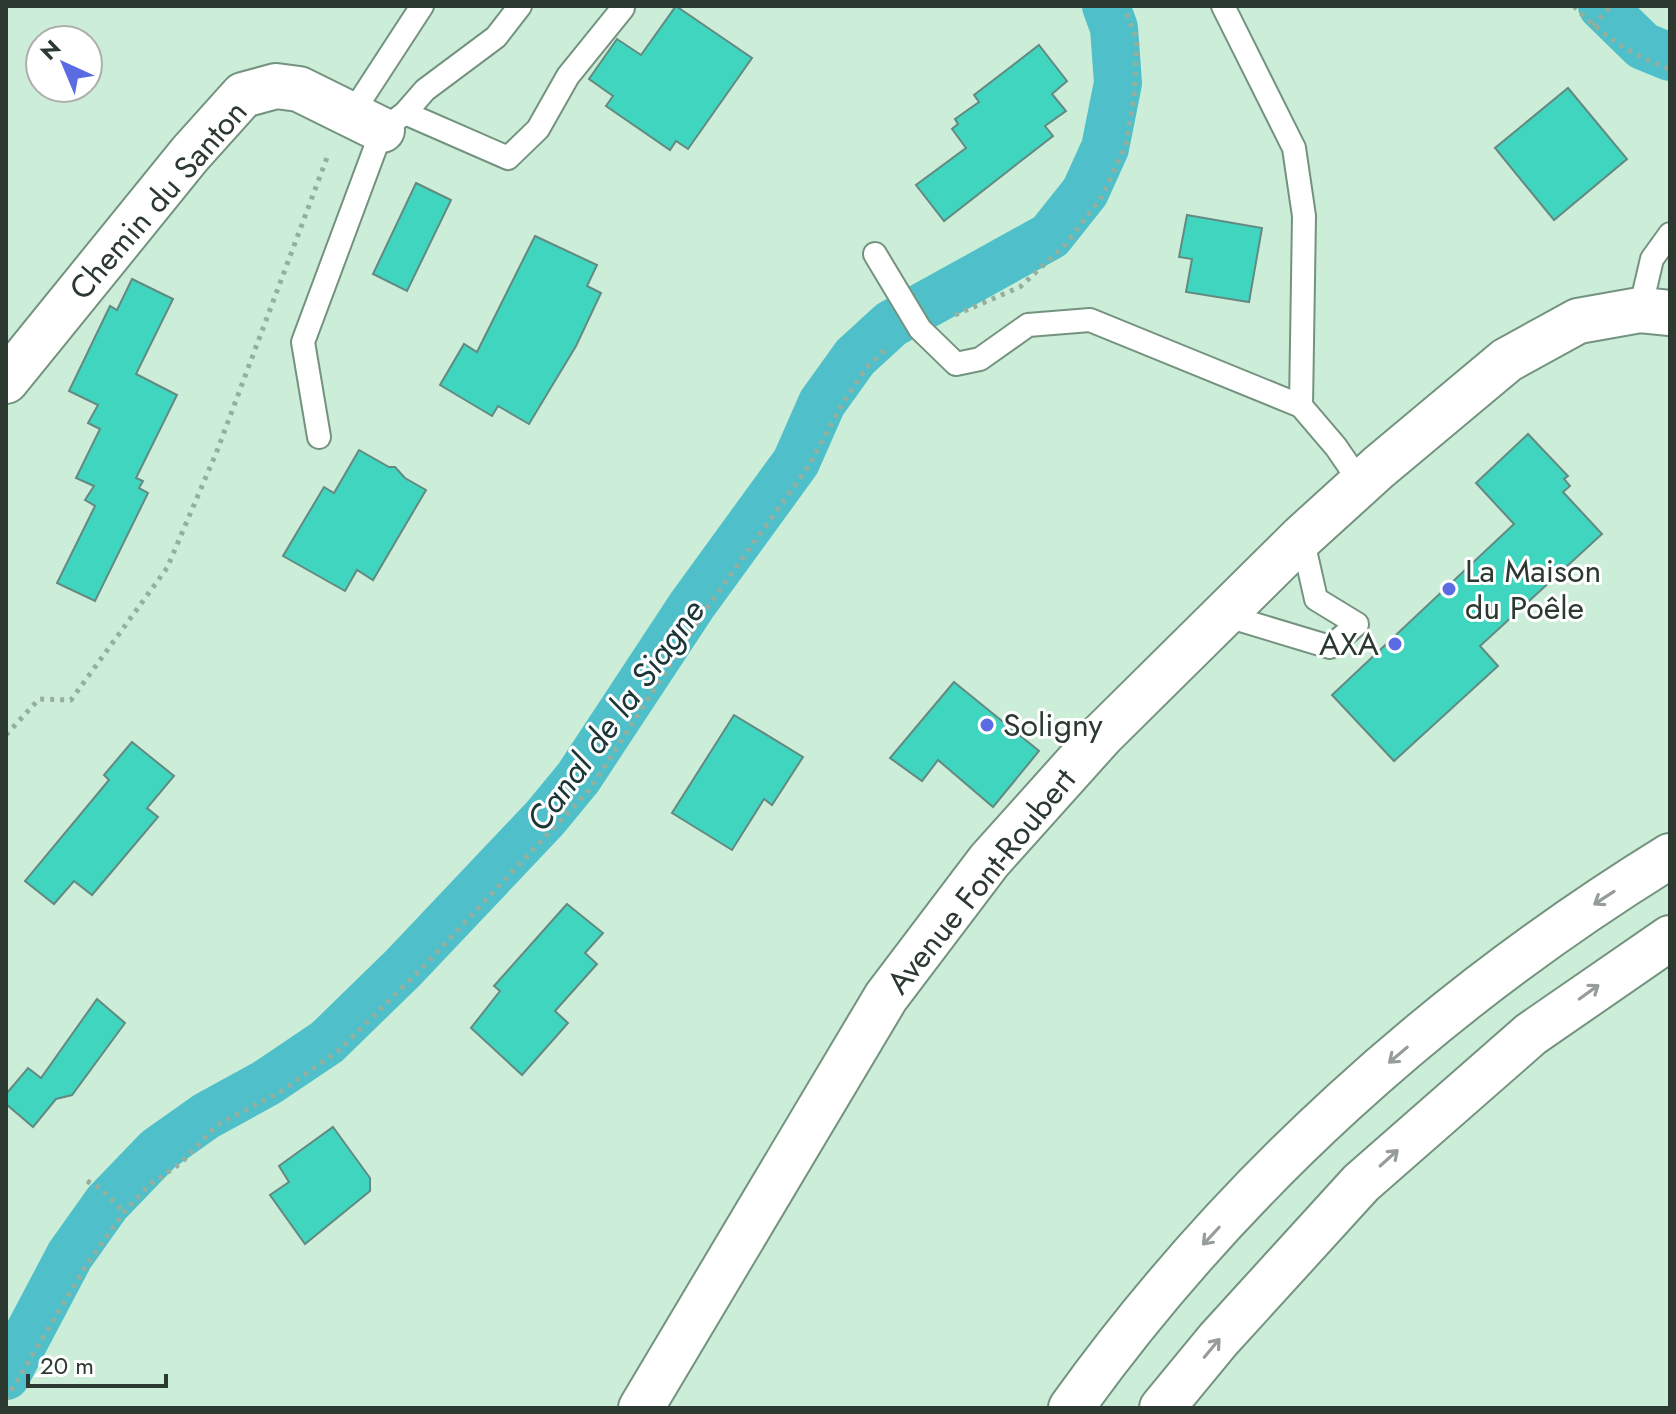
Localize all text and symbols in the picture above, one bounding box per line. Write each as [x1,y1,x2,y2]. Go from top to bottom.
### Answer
north arrow [24,24,104,104]
text: N [33,32,68,67]
street label: Chemin du Santon [58,90,258,310]
place label: La Maison du Poêle [1465,548,1601,631]
marker: La Maison du Poêle [1440,580,1458,598]
water label: Canal de la Siagne [514,589,717,842]
place label: AXA [1319,621,1379,667]
marker: AXA [1386,635,1404,653]
place label: Soligny [1003,702,1104,748]
marker: Soligny [978,716,996,734]
street label: Avenue Font-Roubert [875,758,1087,1004]
one-way arrow [1593,890,1616,906]
one-way arrow [1578,984,1600,1000]
one-way arrow [1388,1046,1408,1064]
one-way arrow [1379,1149,1399,1167]
one-way arrow [1203,1226,1221,1246]
scale bar [28,1338,166,1388]
one-way arrow [1203,1338,1221,1359]
text: 20 m [40,1348,94,1383]

